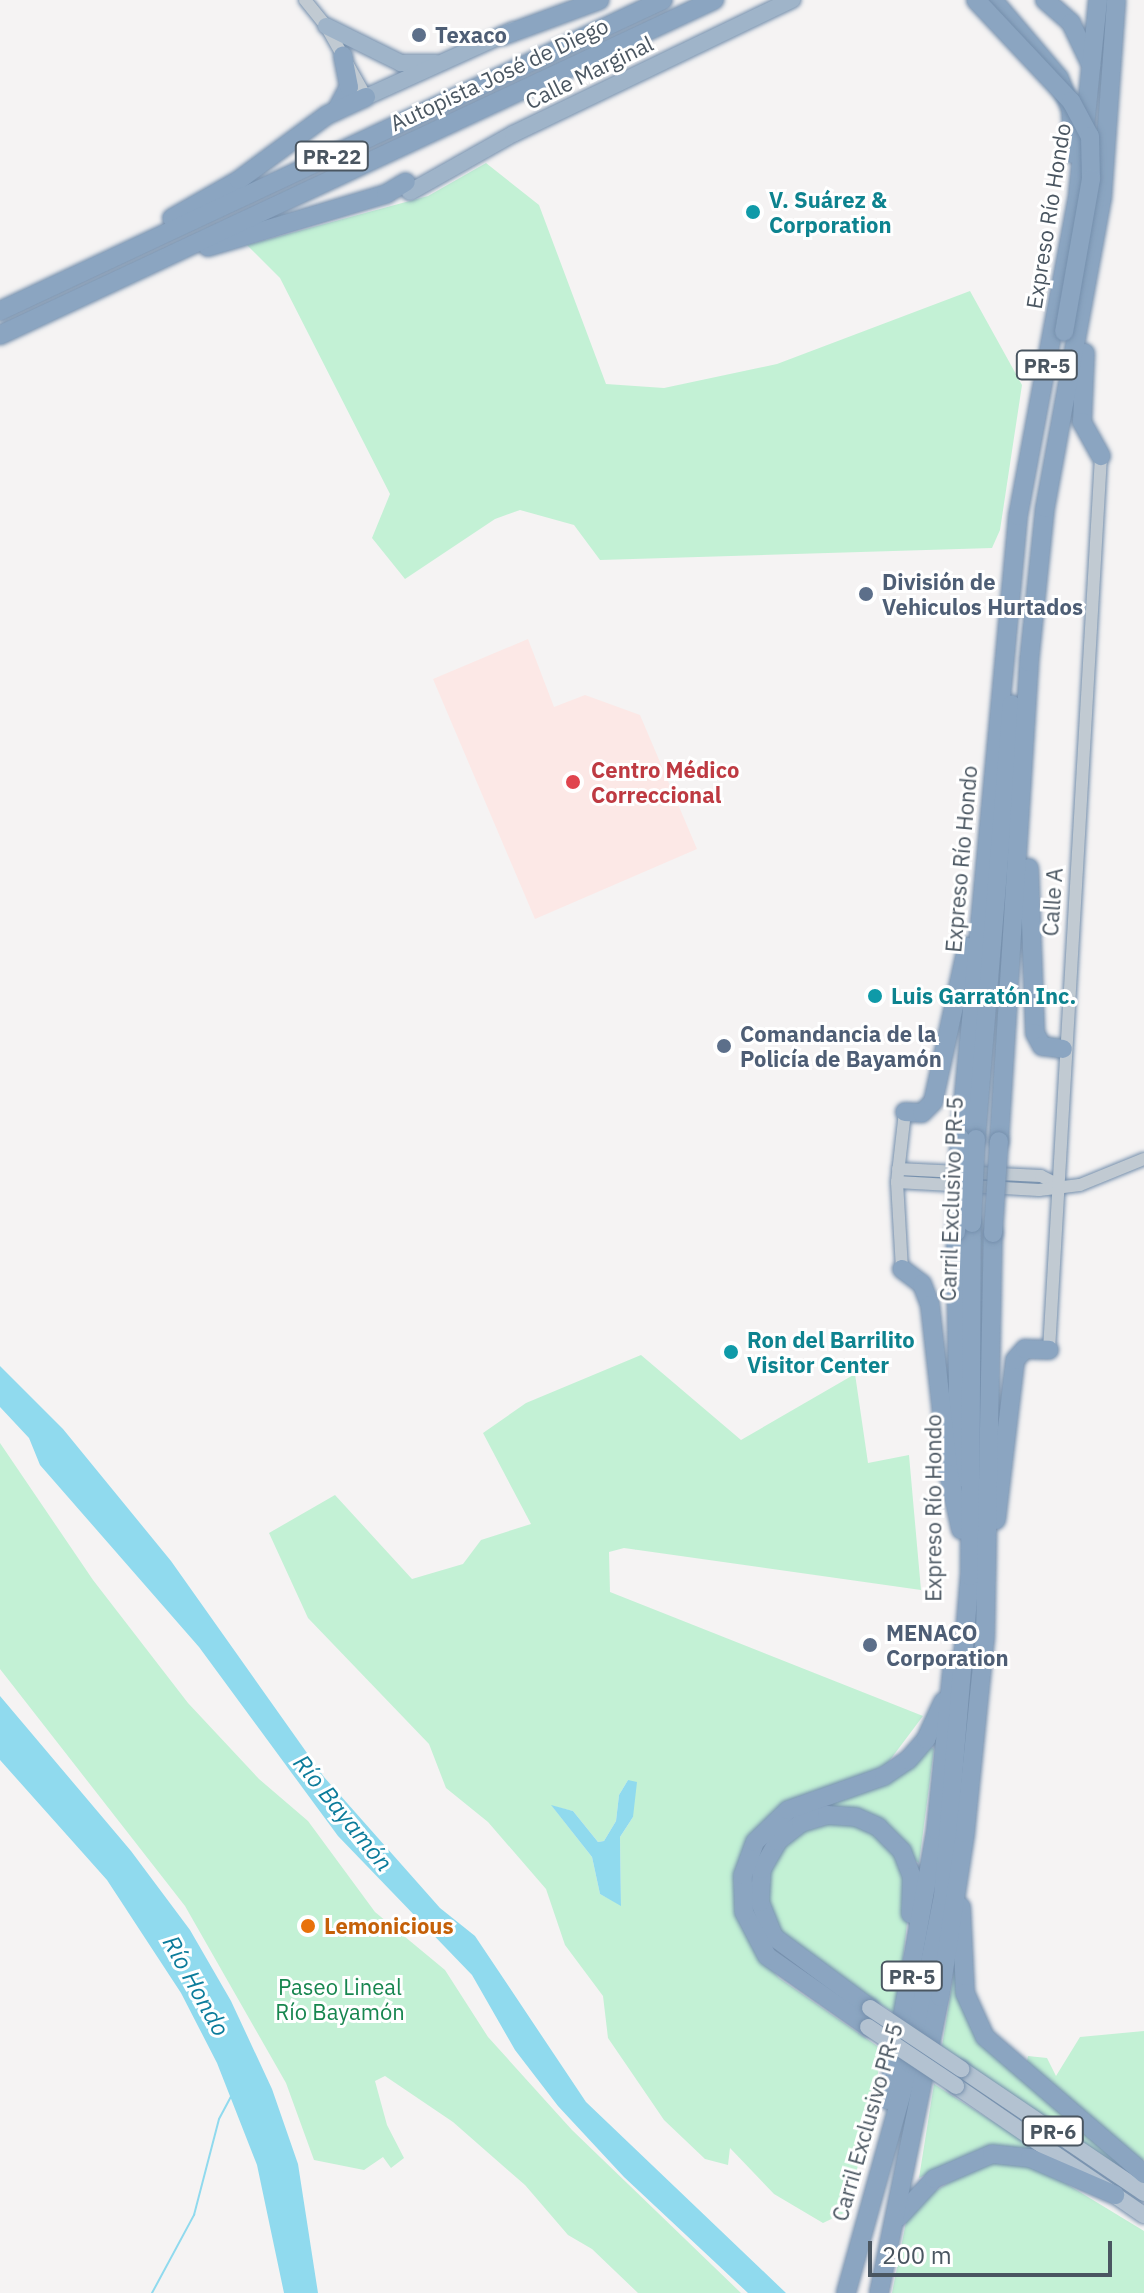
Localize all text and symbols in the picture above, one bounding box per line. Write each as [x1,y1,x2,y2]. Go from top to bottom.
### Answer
street label: Autopista José de Diego [386,12,612,136]
place label: Texaco [435,22,507,48]
marker: Texaco [410,26,428,44]
street label: Calle Marginal [521,30,657,114]
street label: Expreso Río Hondo [1020,121,1076,311]
road number: PR-22 [294,140,370,172]
place label: V. Suárez & Corporation [769,186,892,238]
marker: V. Suárez & Corporation [744,203,762,221]
road number: PR-5 [1015,349,1079,381]
place label: División de Vehiculos Hurtados [882,568,1083,620]
marker: División de Vehiculos Hurtados [857,585,875,603]
place label: Centro Médico Correccional [591,756,739,808]
street label: Expreso Río Hondo [940,764,982,954]
marker: Centro Médico Correccional [562,771,584,793]
street label: Calle A [1036,867,1068,937]
place label: Luis Garratón Inc. [891,983,1076,1009]
marker: Luis Garratón Inc. [866,987,884,1005]
place label: Comandancia de la Policía de Bayamón [740,1020,942,1072]
marker: Comandancia de la Policía de Bayamón [715,1037,733,1055]
street label: Carril Exclusivo PR-5 [934,1096,968,1302]
place label: Ron del Barrilito Visitor Center [747,1326,915,1378]
marker: Ron del Barrilito Visitor Center [722,1343,740,1361]
street label: Expreso Río Hondo [920,1414,946,1602]
place label: MENACO Corporation [886,1619,1009,1670]
marker: MENACO Corporation [861,1636,879,1654]
water label: Río Bayamón [287,1749,399,1877]
place label: Lemonicious [324,1913,454,1939]
marker: Lemonicious [299,1917,317,1935]
water label: Río Hondo [157,1931,235,2041]
road number: PR-5 [880,1960,944,1992]
park label: Paseo Lineal Río Bayamón [275,1973,405,2024]
street label: Carril Exclusivo PR-5 [826,2020,908,2224]
road number: PR-6 [1021,2115,1085,2147]
scale bar [872,2225,1116,2275]
text: 200 m [882,2239,952,2271]

